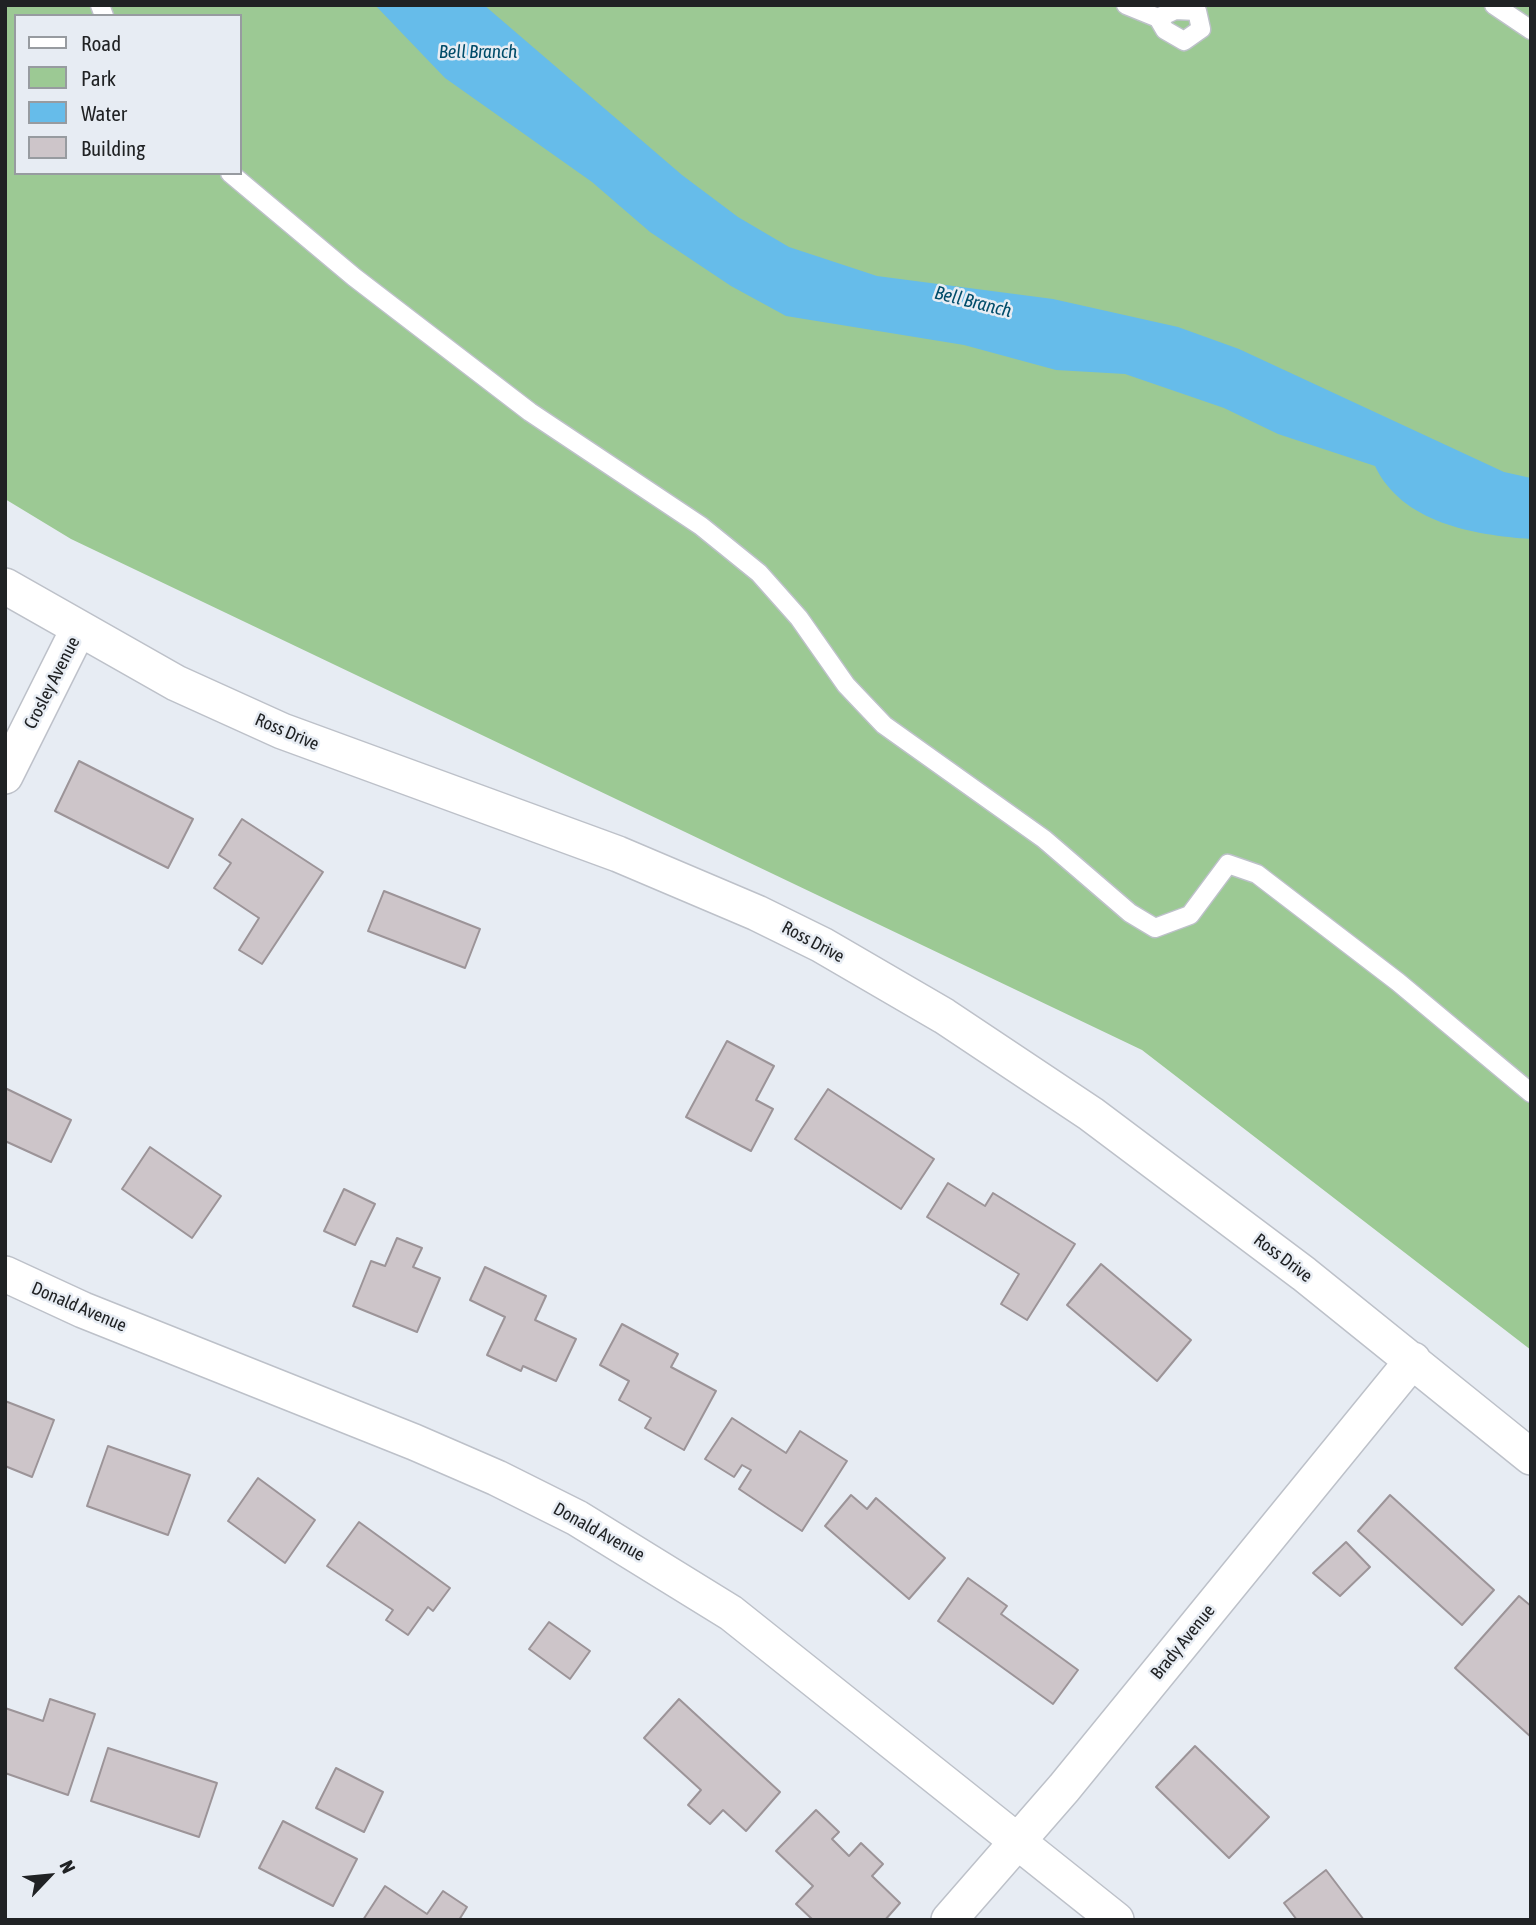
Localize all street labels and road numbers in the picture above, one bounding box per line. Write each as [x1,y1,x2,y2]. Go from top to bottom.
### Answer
street label: Crosley Avenue [20,633,84,733]
street label: Ross Drive [252,709,322,755]
street label: Ross Drive [778,917,848,967]
street label: Ross Drive [1250,1229,1316,1287]
street label: Donald Avenue [28,1277,130,1337]
street label: Donald Avenue [550,1498,648,1566]
street label: Brady Avenue [1146,1600,1220,1684]

